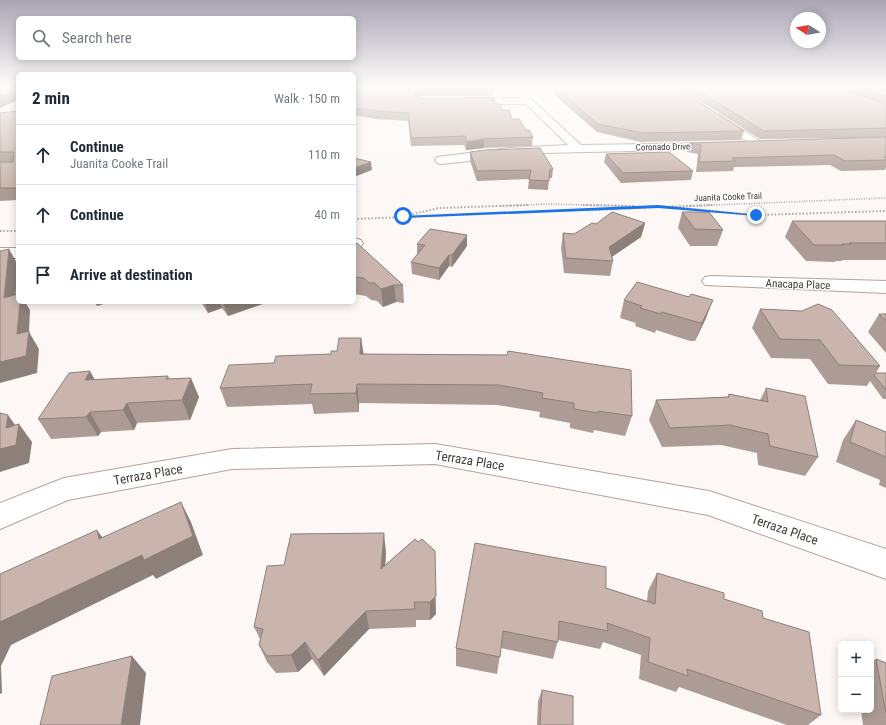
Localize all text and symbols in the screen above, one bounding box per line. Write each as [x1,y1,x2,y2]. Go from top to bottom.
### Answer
north arrow [790,12,826,48]
search box [16,16,356,60]
icon: search [30,27,52,49]
text: Search here [62,29,132,47]
text: 2 min [32,88,70,108]
text: Walk · 150 m [274,91,340,106]
text: Continue [70,138,124,156]
street label: Coronado Drive [636,142,690,152]
icon: ahead [32,144,54,166]
text: 110 m [308,147,340,162]
text: Juanita Cooke Trail [70,156,168,171]
street label: Juanita Cooke Trail [694,191,762,203]
icon: ahead [32,204,54,226]
text: Continue [70,206,124,224]
route end [747,206,765,224]
text: 40 m [314,207,340,222]
route start [394,207,412,225]
icon: arrive [32,264,54,286]
text: Arrive at destination [70,266,193,284]
street label: Anacapa Place [765,277,831,292]
street label: Terraza Place [434,448,505,473]
street label: Terraza Place [113,461,184,488]
street label: Terraza Place [750,511,820,548]
map controls [838,641,874,713]
button: + [838,641,874,677]
button: − [838,677,874,713]

